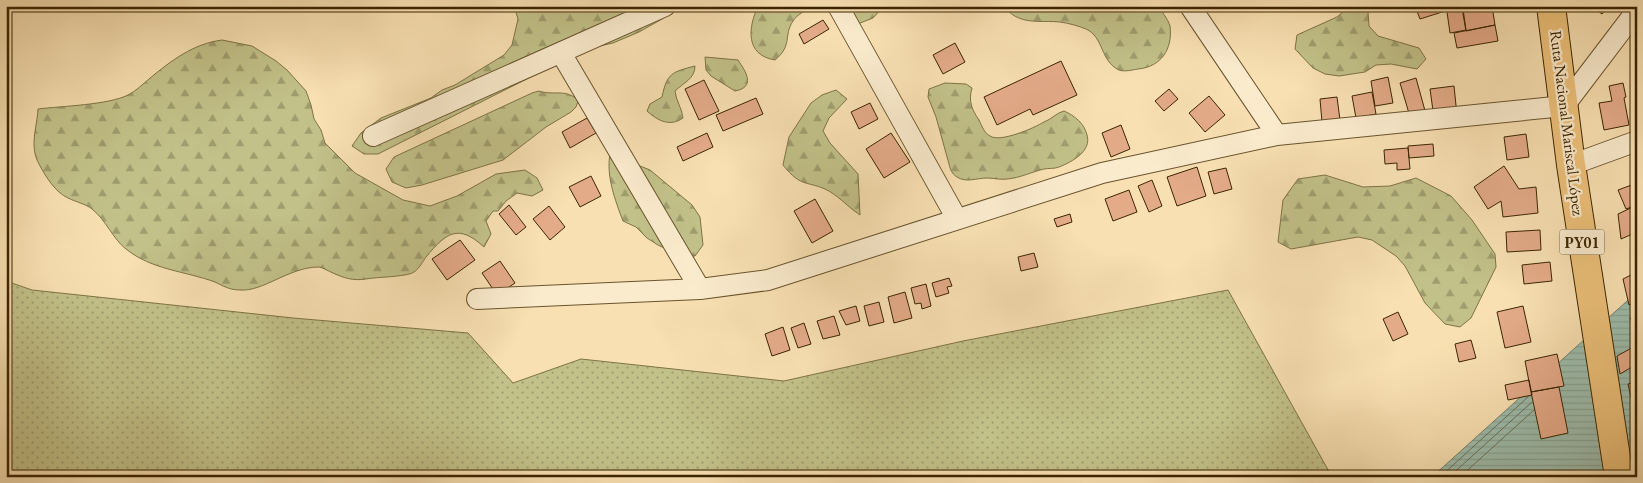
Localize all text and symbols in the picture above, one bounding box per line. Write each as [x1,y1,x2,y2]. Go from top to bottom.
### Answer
street label: Ruta Nacional Mariscal López [1545,29,1589,217]
road number: PY01 [1560,230,1604,254]

